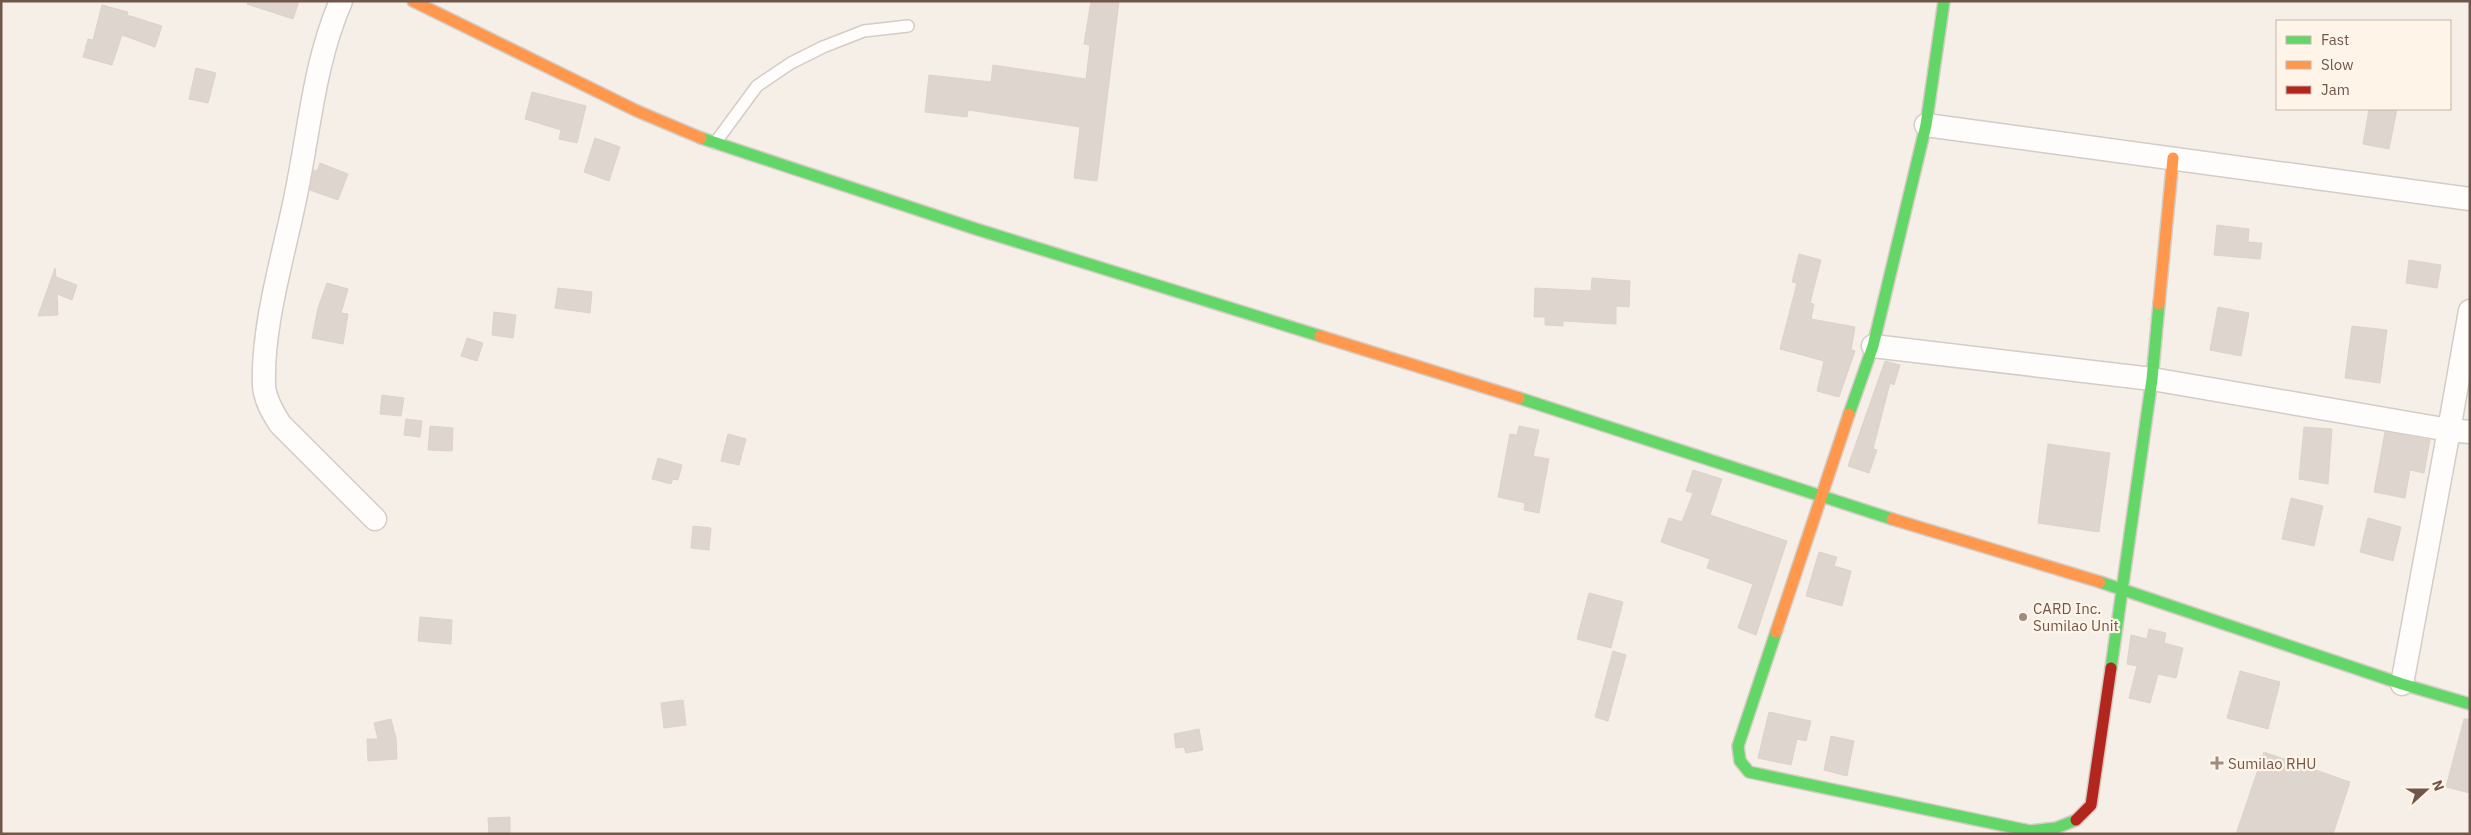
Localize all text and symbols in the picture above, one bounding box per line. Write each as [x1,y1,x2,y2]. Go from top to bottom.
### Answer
legend [2276,20,2451,110]
text: Fast [2321,30,2349,49]
text: Slow [2321,55,2354,74]
text: Jam [2321,80,2350,99]
place label: CARD Inc. Sumilao Unit [2033,599,2119,635]
marker: CARD Inc. Sumilao Unit [2017,611,2029,623]
place label: Sumilao RHU [2228,754,2317,773]
marker: Sumilao RHU [2210,756,2224,770]
north arrow [2401,765,2451,815]
text: N [2428,777,2448,793]

